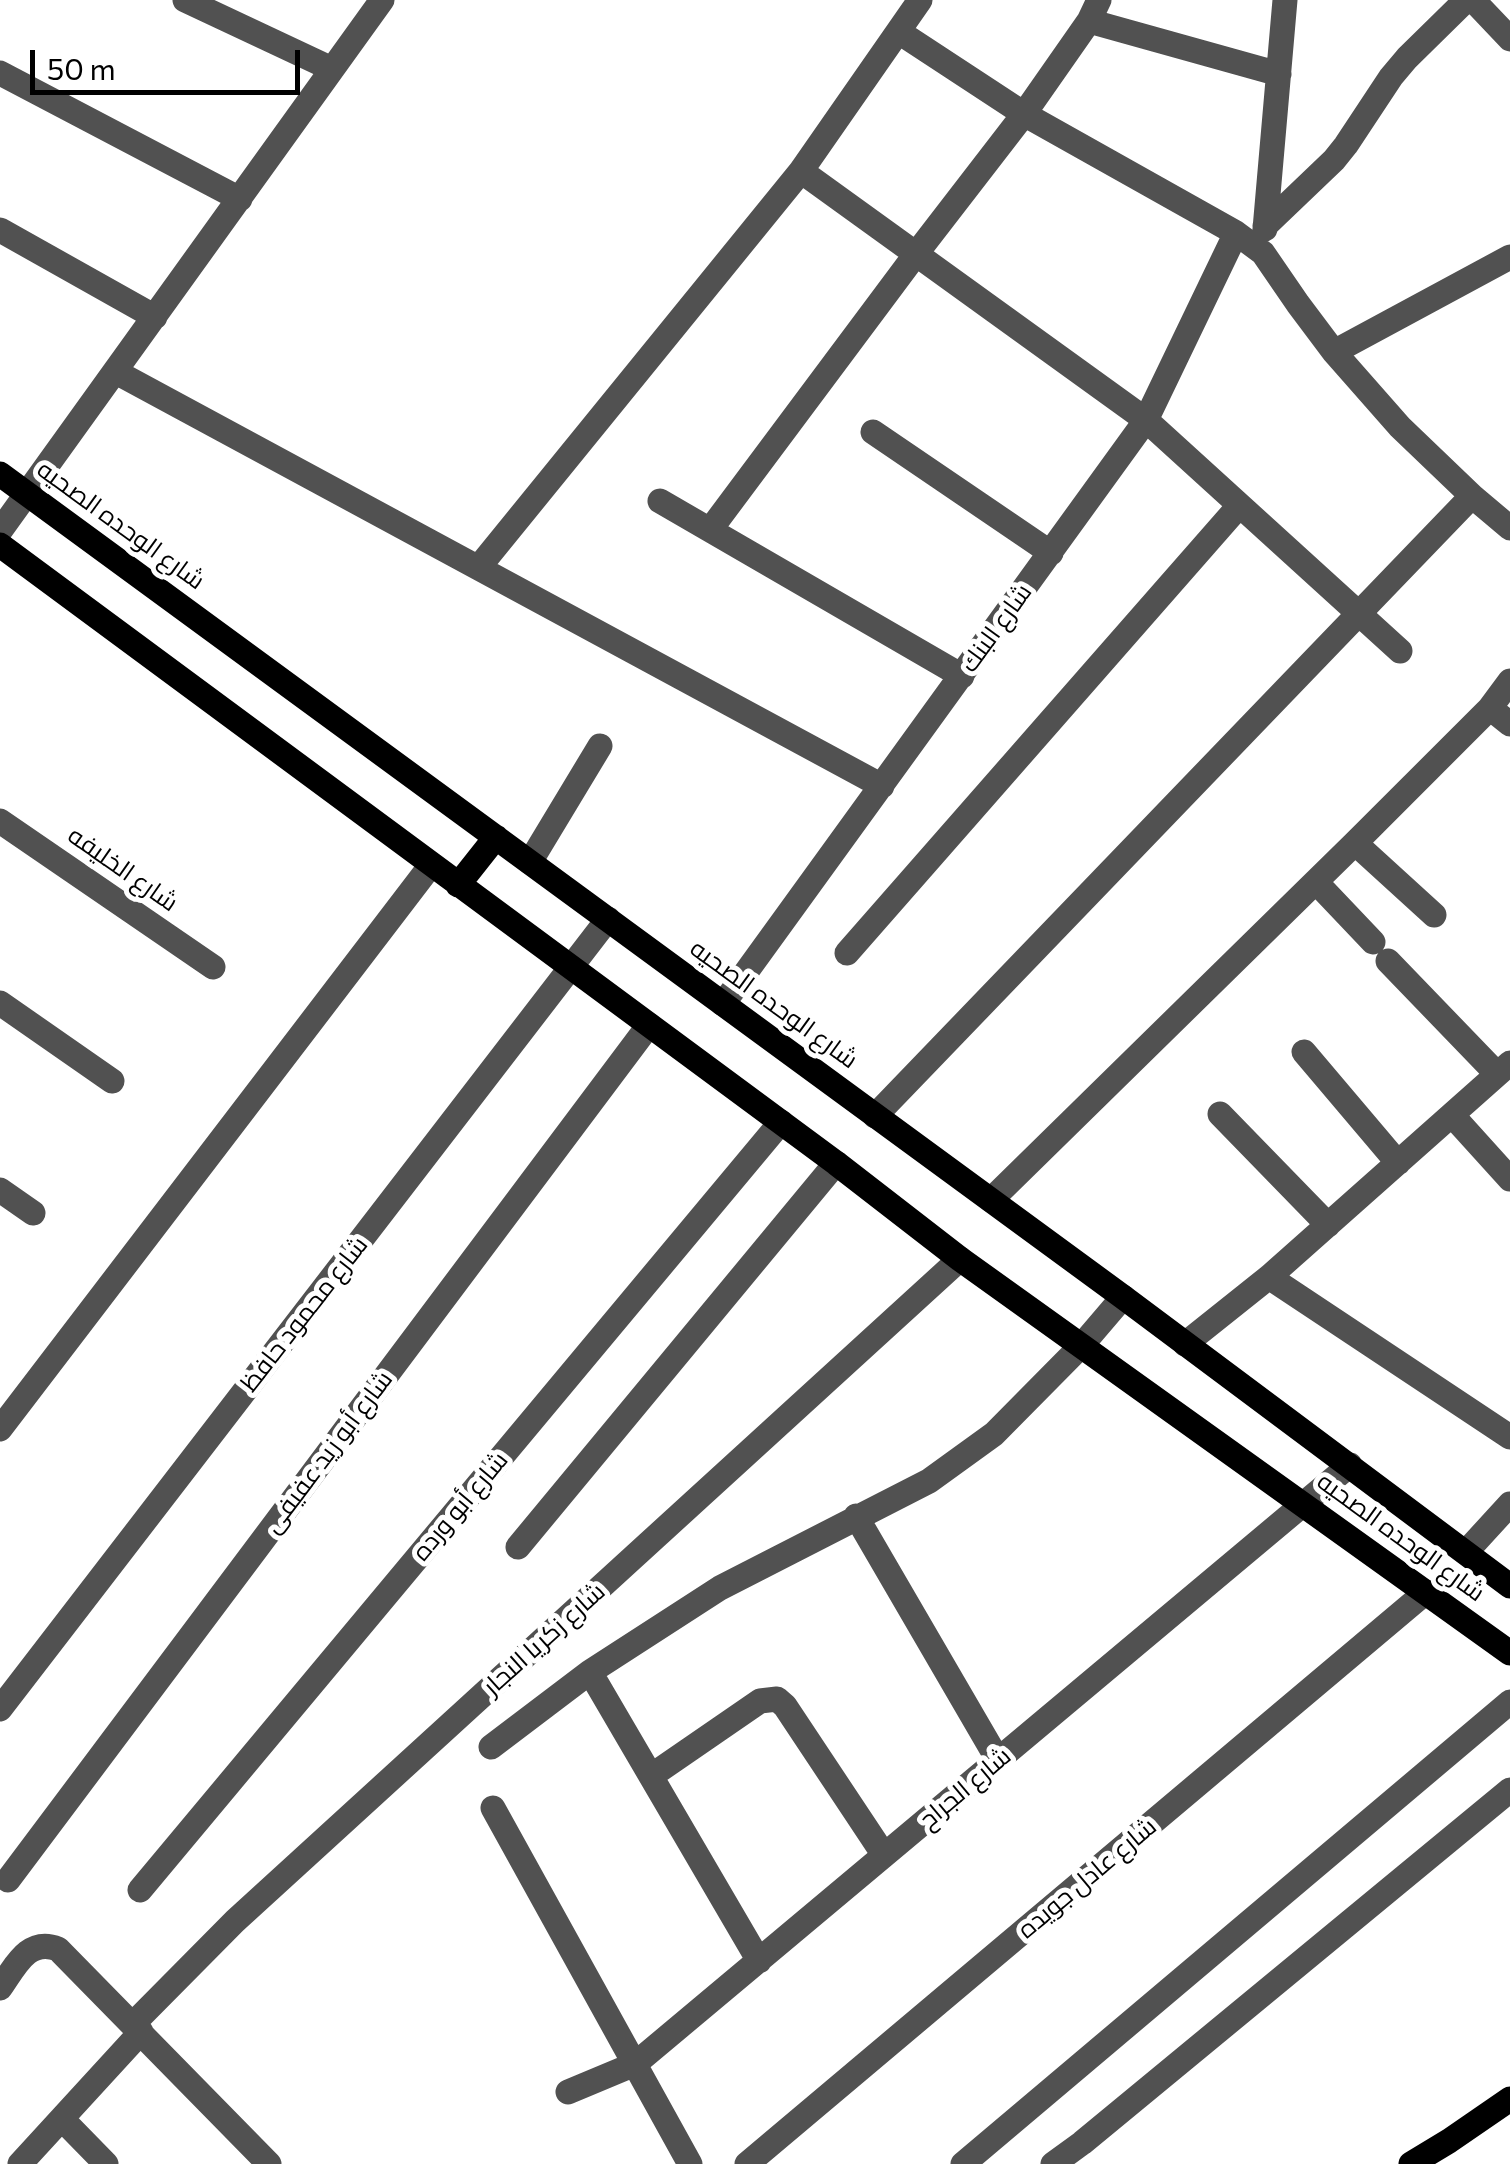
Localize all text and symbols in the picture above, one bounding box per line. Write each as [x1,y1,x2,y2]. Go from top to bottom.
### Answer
scale bar [35,30,305,92]
text: 50 m [47,49,116,86]
street label: شارع الوحده الصحيه [31,454,211,596]
street label: شارع البنك [954,578,1038,678]
street label: شارع الخليفه [62,820,184,918]
street label: شارع الوحده الصحيه [684,933,864,1075]
street label: شارع محمود حافظ [234,1230,374,1398]
street label: شارع أبو زيد عفيفى [257,1365,399,1539]
street label: شارع أبو ورده [406,1446,514,1566]
street label: شارع الوحده الصحيه [1311,1466,1491,1608]
street label: شارع زكريا النجار [477,1576,611,1702]
street label: شارع الجراح [913,1741,1017,1835]
street label: شارع عادل جويده [1012,1811,1162,1945]

